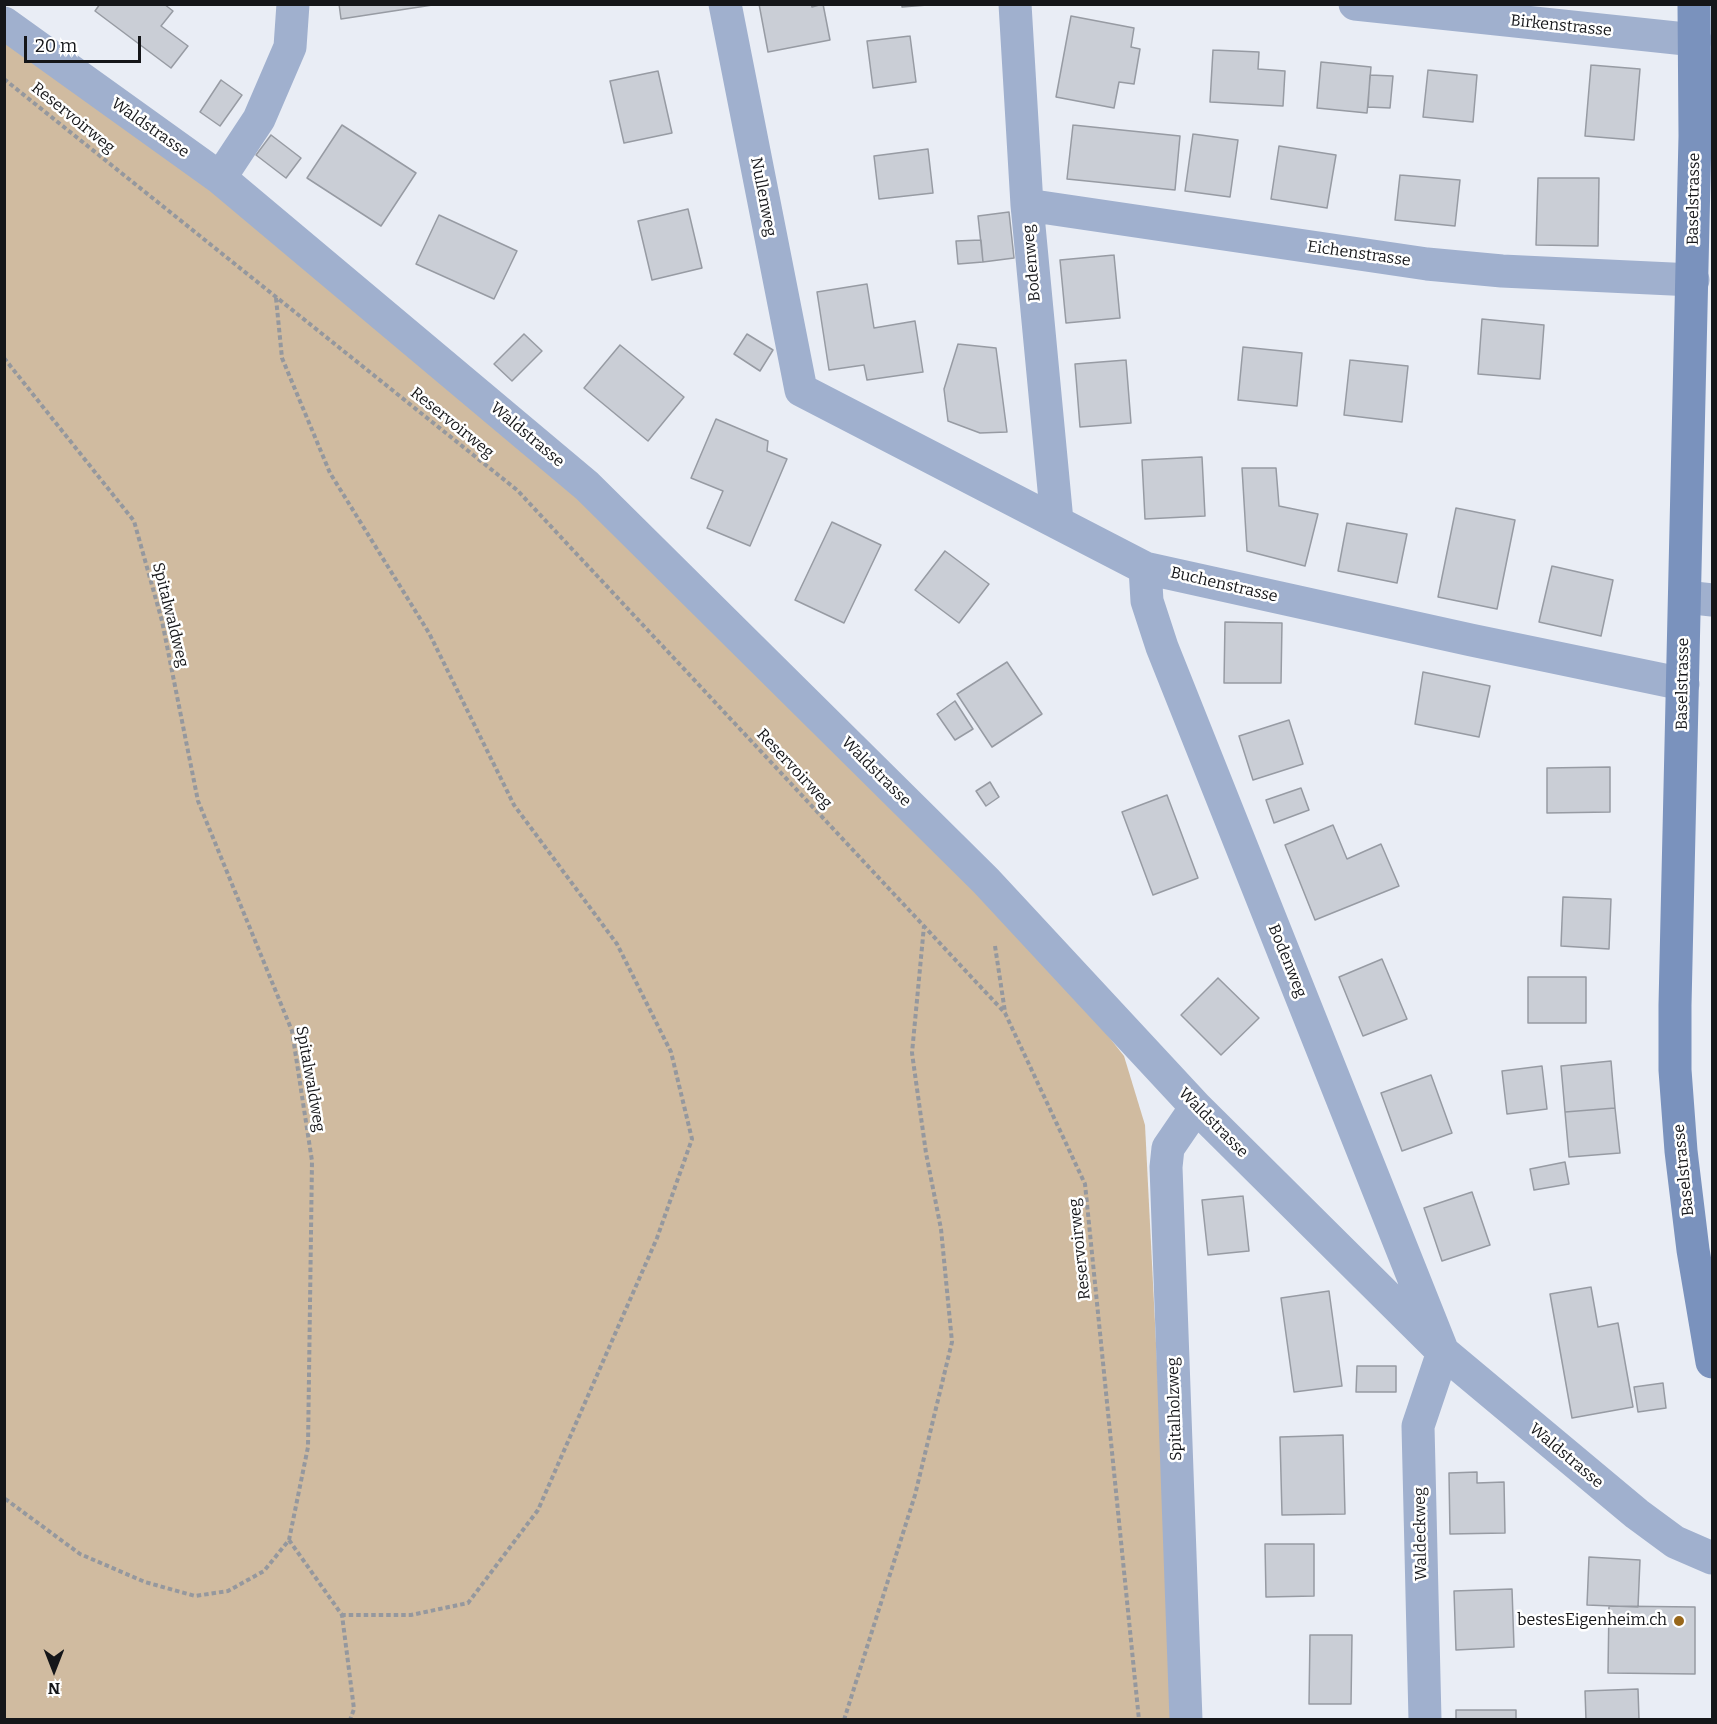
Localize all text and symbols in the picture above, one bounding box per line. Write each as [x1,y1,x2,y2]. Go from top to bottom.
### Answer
street label: Birkenstrasse [1509,11,1613,41]
scale bar [27,24,144,62]
text: 20 m [35,35,77,57]
street label: Reservoirweg [27,78,119,158]
street label: Waldstrasse [107,94,193,162]
street label: Baselstrasse [1684,153,1704,245]
street label: Nullenweg [746,156,780,238]
street label: Bodenweg [1019,224,1045,302]
street label: Eichenstrasse [1306,237,1412,271]
street label: Reservoirweg [406,383,498,463]
street label: Waldstrasse [486,398,568,472]
street label: Spitalwaldweg [148,561,192,669]
street label: Buchenstrasse [1168,563,1280,607]
street label: Baselstrasse [1673,638,1693,730]
street label: Reservoirweg [752,725,836,813]
street label: Waldstrasse [837,733,915,811]
street label: Bodenweg [1264,921,1310,1001]
street label: Spitalwaldweg [291,1024,329,1134]
street label: Waldstrasse [1174,1084,1252,1162]
street label: Baselstrasse [1670,1123,1698,1217]
street label: Reservoirweg [1065,1197,1095,1301]
street label: Spitalholzweg [1164,1357,1186,1461]
street label: Waldstrasse [1525,1419,1607,1493]
street label: Waldeckweg [1411,1487,1431,1581]
place label: bestesEigenheim.ch [1517,1611,1667,1631]
marker: bestesEigenheim.ch [1672,1614,1686,1628]
north arrow [24,1640,84,1700]
text: N [48,1679,60,1698]

